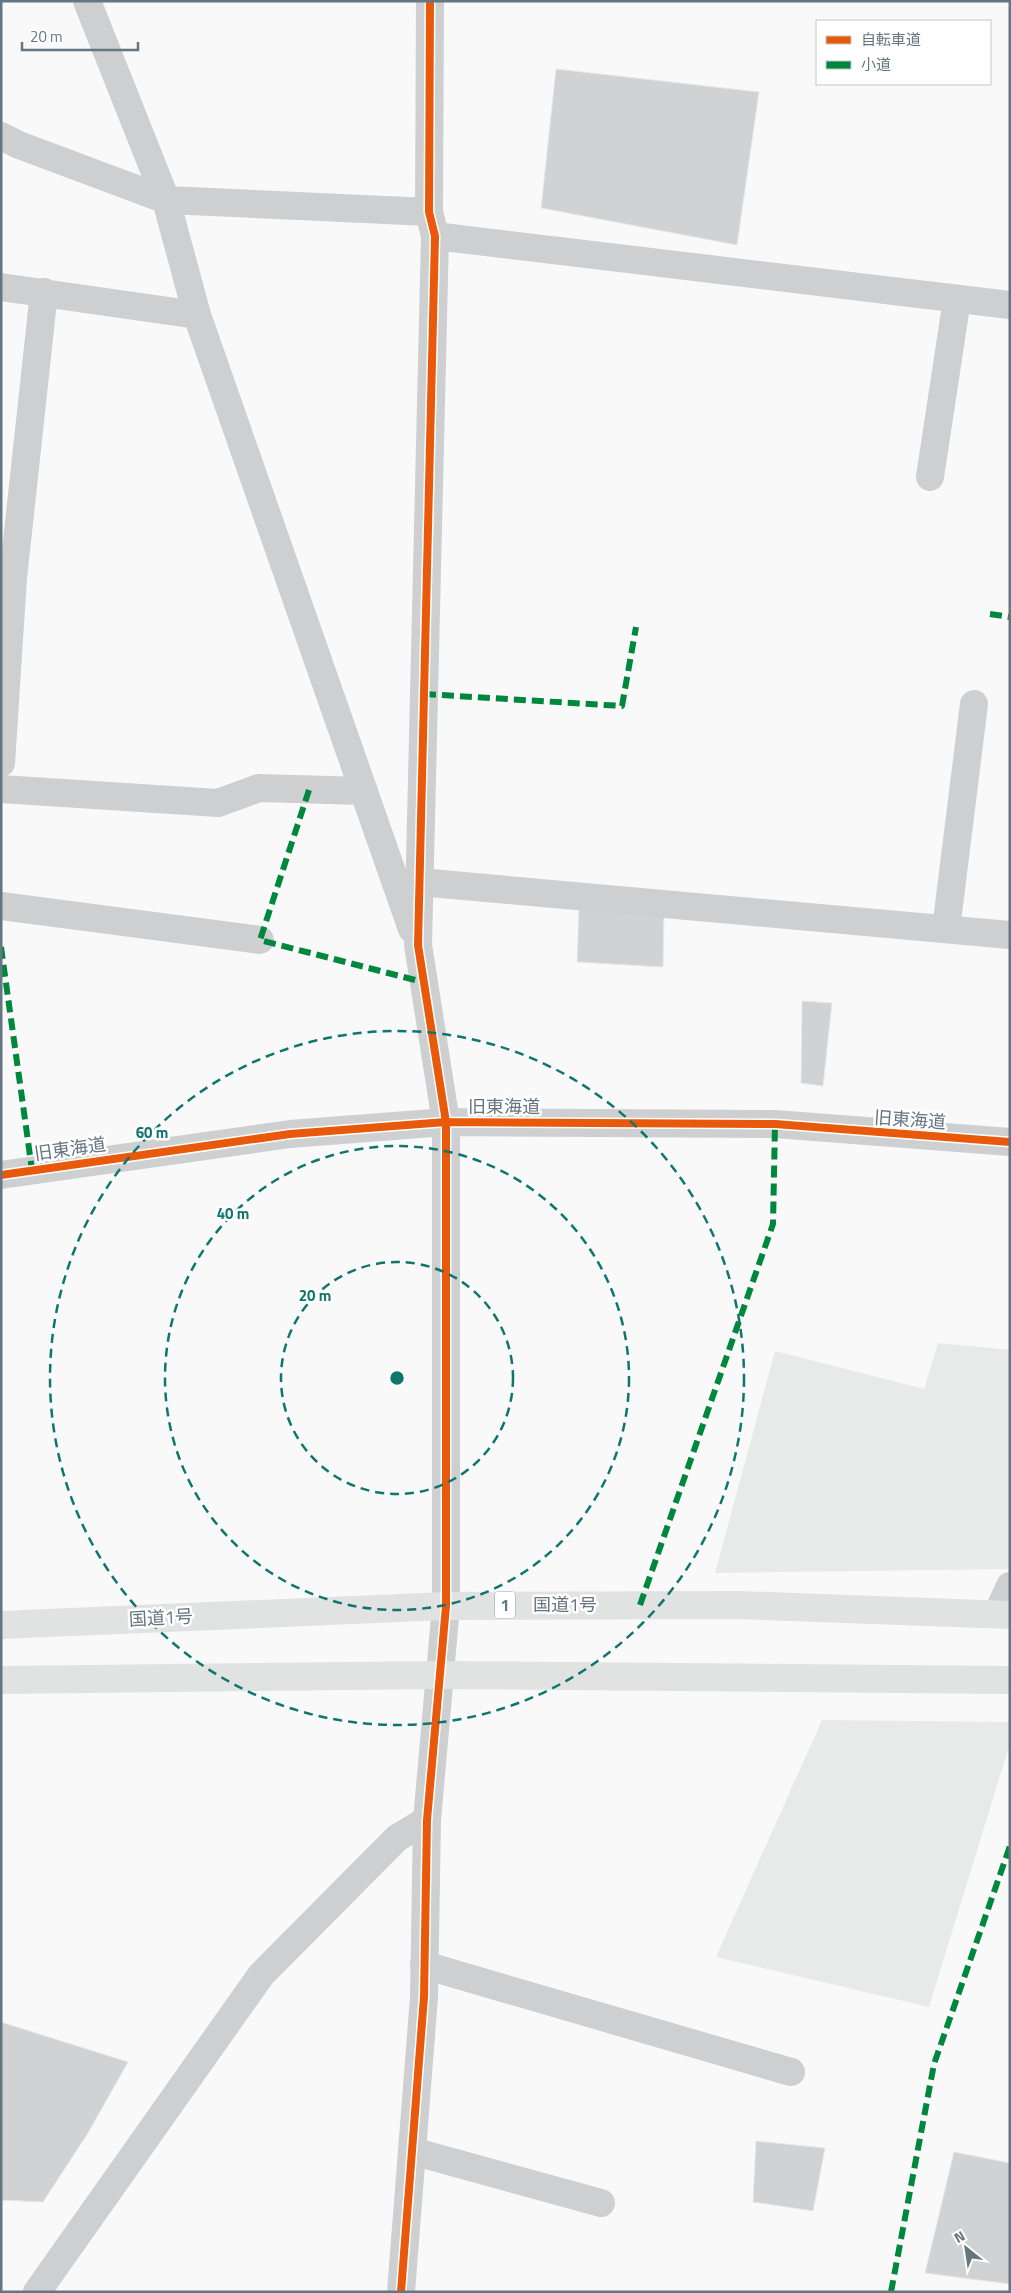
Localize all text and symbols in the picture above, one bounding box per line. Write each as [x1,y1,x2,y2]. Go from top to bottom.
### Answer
scale bar [22,20,139,52]
legend [816,20,991,85]
text: 20 m [30,25,63,48]
text: 自転車道 [861,28,921,51]
text: 小道 [861,53,891,76]
street label: 旧東海道 [468,1093,540,1120]
street label: 旧東海道 [873,1104,947,1135]
text: 60 m [136,1121,168,1144]
street label: 旧東海道 [32,1130,107,1167]
text: 40 m [217,1202,249,1225]
text: 20 m [299,1284,331,1307]
centre of rings [388,1369,406,1387]
street label: 国道1号 [533,1591,597,1618]
road number: 1 [495,1592,515,1618]
street label: 国道1号 [128,1602,194,1633]
north arrow [941,2223,991,2273]
text: N [950,2225,969,2248]

